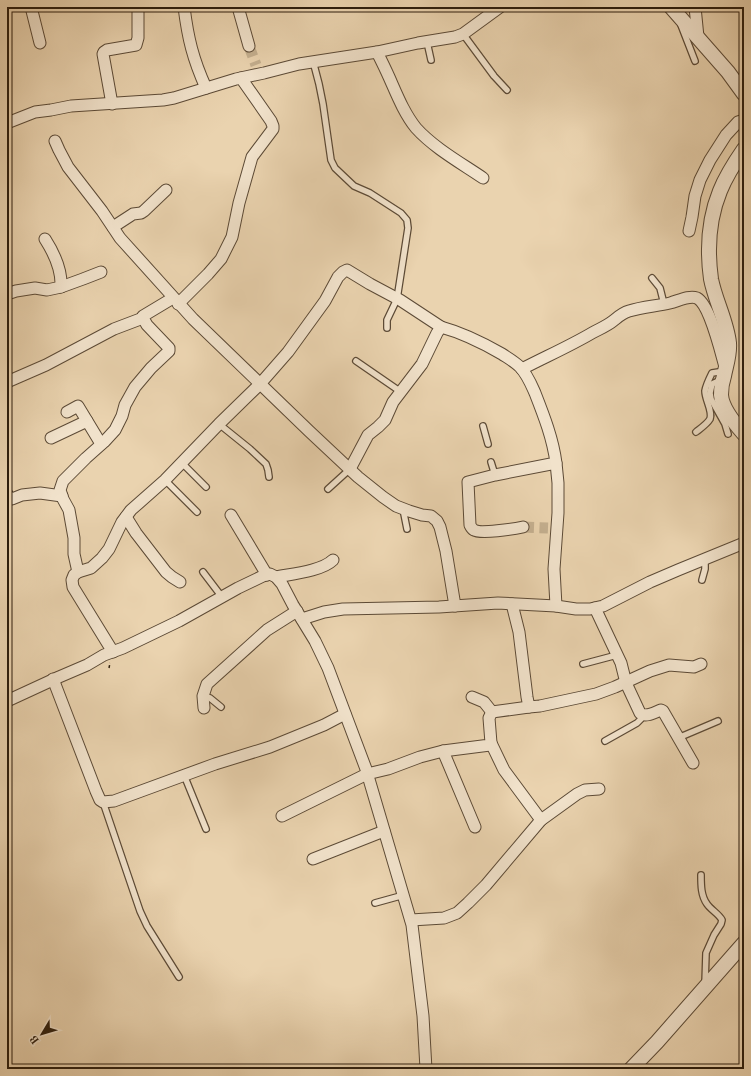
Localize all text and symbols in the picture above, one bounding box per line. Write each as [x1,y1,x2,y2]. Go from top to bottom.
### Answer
north arrow [22,1014,62,1054]
text: B [28,1033,42,1046]

